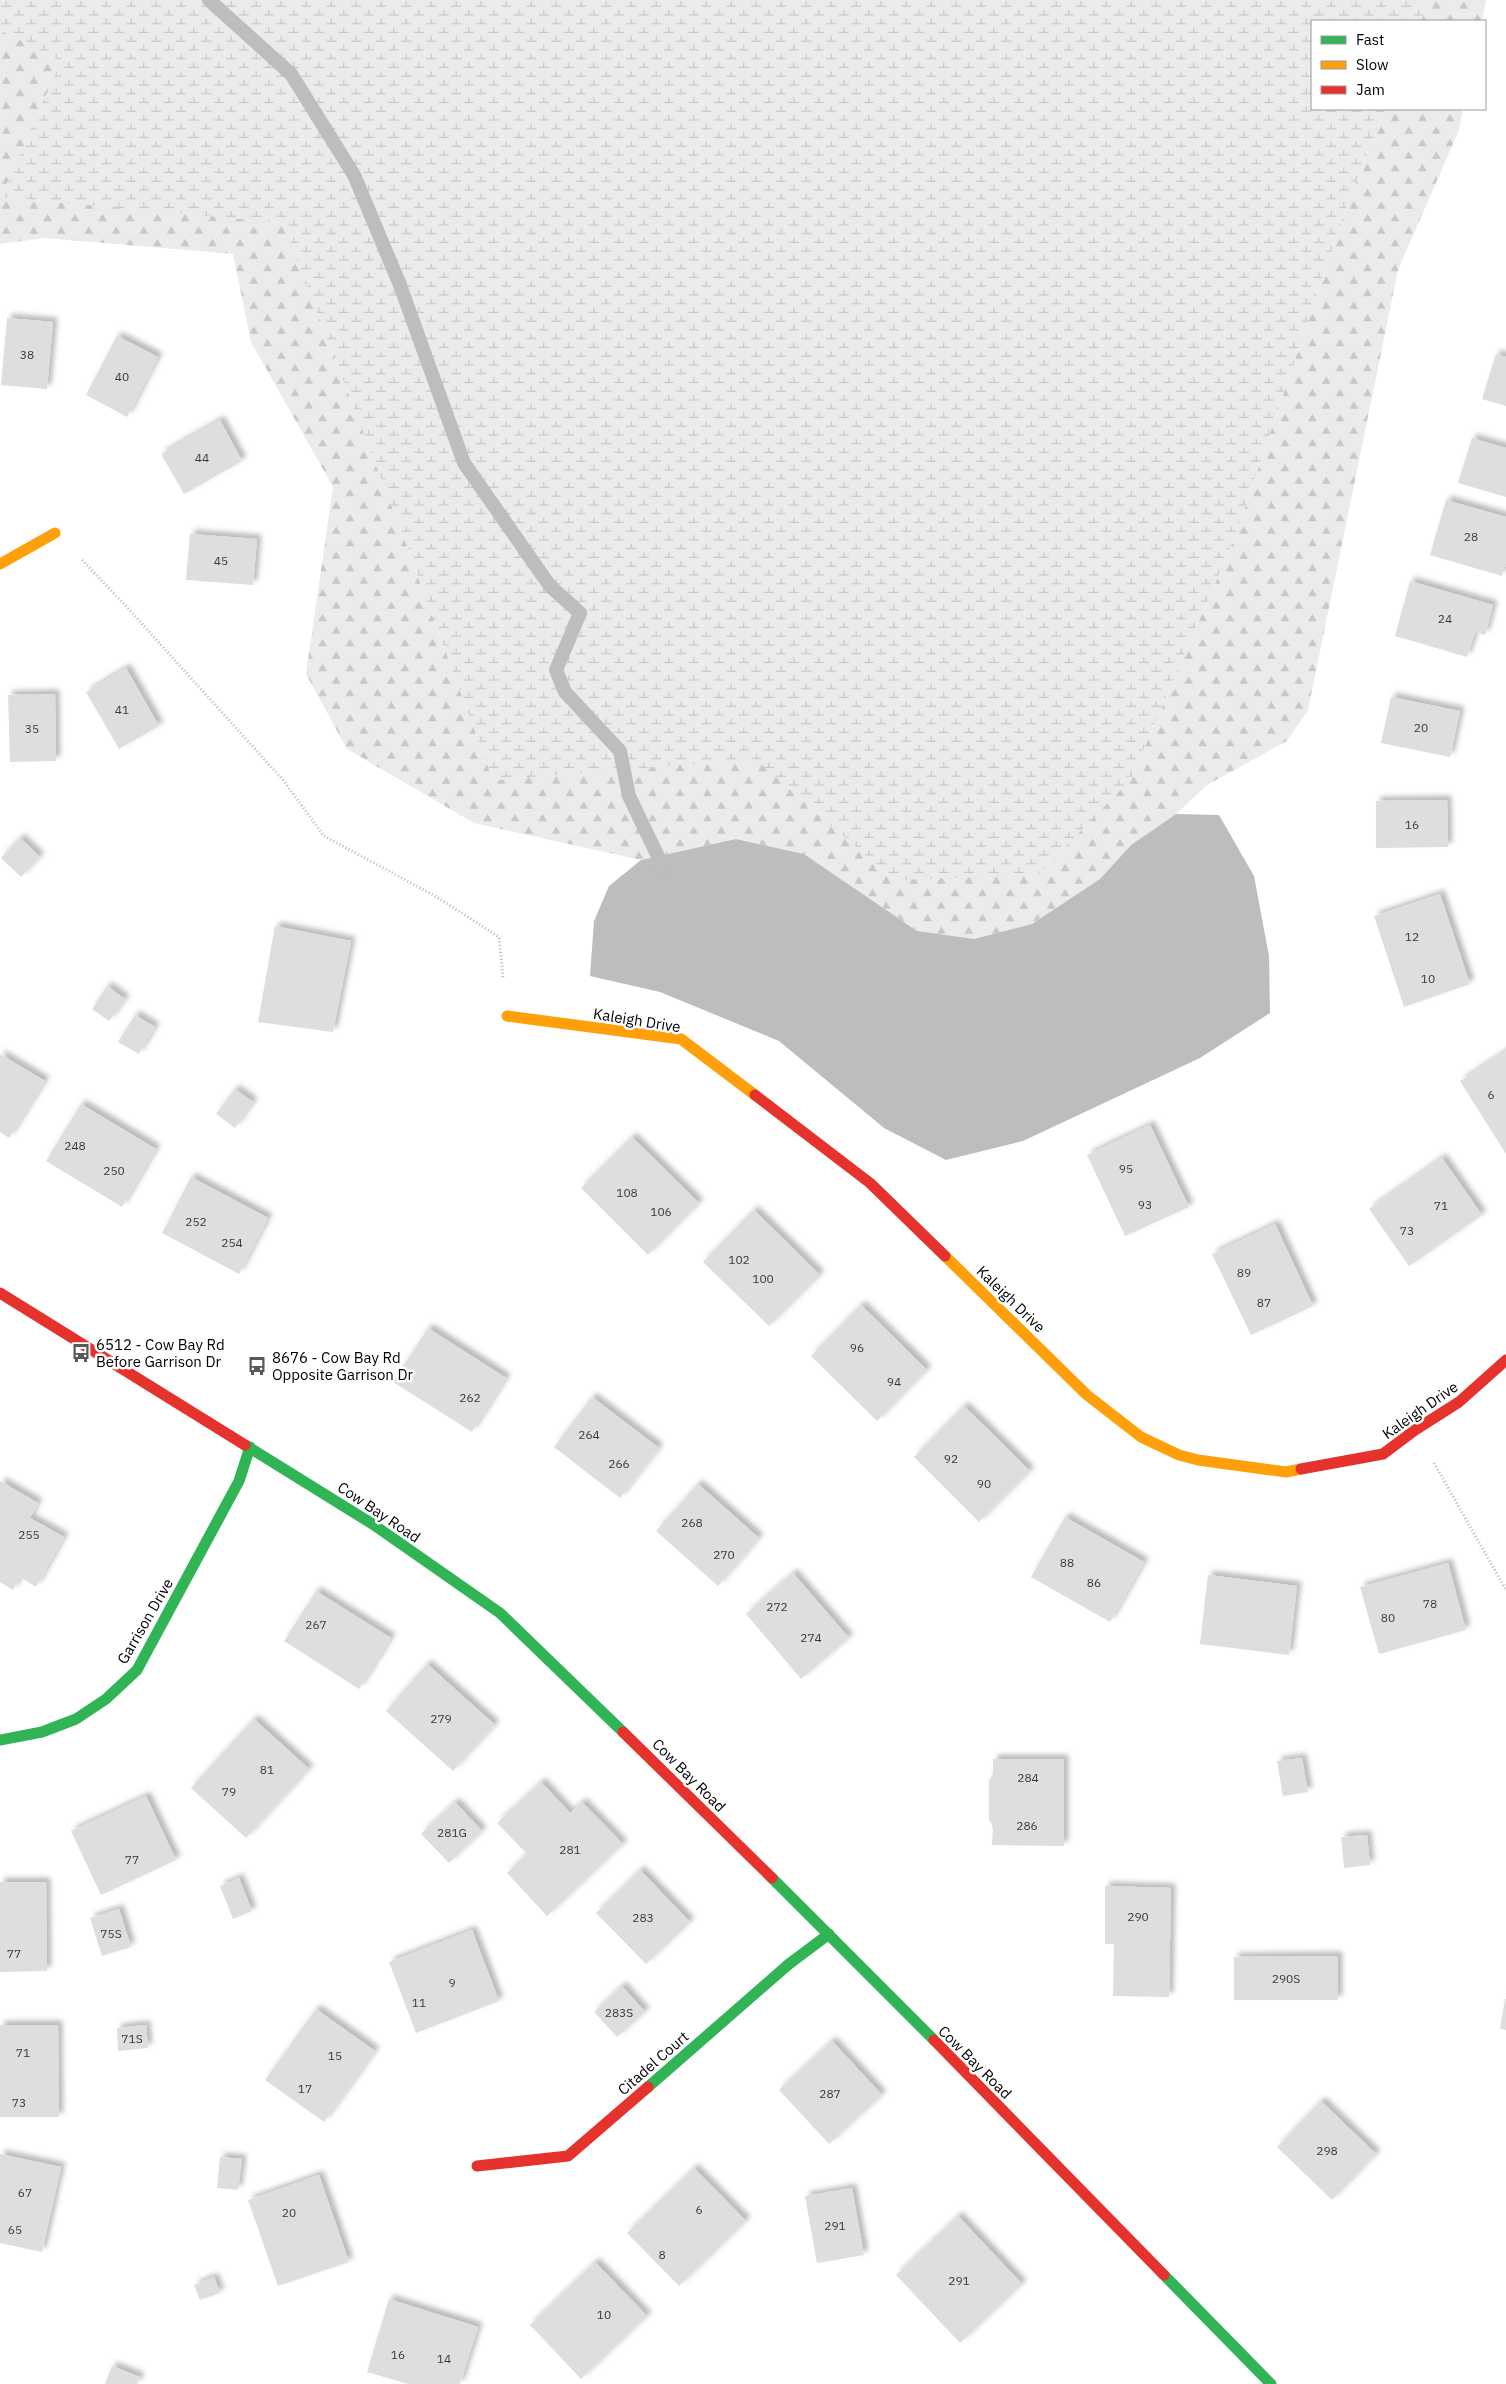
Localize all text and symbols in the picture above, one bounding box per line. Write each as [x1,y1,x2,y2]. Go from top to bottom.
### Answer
legend [1311,20,1486,110]
text: Fast [1356,30,1384,49]
text: Slow [1356,55,1389,74]
text: Jam [1356,80,1385,99]
house number: 38 [20,347,34,362]
house number: 40 [115,369,129,384]
house number: 44 [195,450,209,465]
house number: 28 [1464,529,1478,544]
house number: 45 [214,553,228,568]
house number: 24 [1438,611,1452,626]
house number: 41 [115,702,129,717]
house number: 20 [1414,720,1428,735]
house number: 35 [25,721,39,736]
house number: 16 [1405,817,1419,832]
house number: 12 [1405,929,1419,944]
house number: 10 [1421,971,1435,986]
street label: Kaleigh Drive [592,1004,682,1036]
house number: 6 [1487,1087,1495,1102]
house number: 248 [64,1138,86,1153]
house number: 95 [1119,1161,1133,1176]
house number: 250 [103,1163,125,1178]
house number: 108 [616,1185,638,1200]
house number: 93 [1138,1197,1152,1212]
house number: 71 [1434,1198,1448,1213]
house number: 106 [650,1204,672,1219]
house number: 252 [185,1214,207,1229]
house number: 73 [1400,1223,1414,1238]
house number: 254 [221,1235,243,1250]
house number: 102 [728,1252,750,1267]
street label: Kaleigh Drive [973,1262,1049,1336]
house number: 89 [1237,1265,1251,1280]
house number: 100 [752,1271,774,1286]
house number: 87 [1257,1295,1271,1310]
place label: 6512 - Cow Bay Rd Before Garrison Dr [96,1335,225,1371]
house number: 96 [850,1340,864,1355]
bus stop icon: 6512 - Cow Bay Rd Before Garrison Dr [70,1342,92,1364]
place label: 8676 - Cow Bay Rd Opposite Garrison Dr [272,1348,413,1384]
bus stop icon: 8676 - Cow Bay Rd Opposite Garrison Dr [246,1355,268,1377]
house number: 94 [887,1374,901,1389]
street label: Kaleigh Drive [1378,1377,1462,1443]
house number: 262 [459,1390,481,1405]
house number: 264 [578,1427,600,1442]
house number: 92 [944,1451,958,1466]
house number: 266 [608,1456,630,1471]
house number: 90 [977,1476,991,1491]
street label: Cow Bay Road [334,1477,424,1547]
house number: 268 [681,1515,703,1530]
house number: 255 [18,1527,40,1542]
house number: 270 [713,1547,735,1562]
house number: 88 [1060,1555,1074,1570]
street label: Garrison Drive [113,1575,177,1667]
house number: 86 [1087,1575,1101,1590]
house number: 78 [1423,1596,1437,1611]
house number: 272 [766,1599,788,1614]
house number: 80 [1381,1610,1395,1625]
house number: 267 [305,1617,327,1632]
house number: 274 [800,1630,822,1645]
house number: 279 [430,1711,452,1726]
street label: Cow Bay Road [648,1734,730,1816]
house number: 81 [260,1762,274,1777]
house number: 284 [1017,1770,1039,1785]
house number: 79 [222,1784,236,1799]
house number: 286 [1016,1818,1038,1833]
house number: 281G [437,1825,467,1840]
house number: 281 [559,1842,581,1857]
house number: 77 [125,1852,139,1867]
house number: 290 [1127,1909,1149,1924]
house number: 283 [632,1910,654,1925]
house number: 75S [100,1926,122,1941]
house number: 77 [7,1946,21,1961]
house number: 290S [1272,1971,1300,1986]
house number: 9 [448,1975,456,1990]
house number: 11 [412,1995,426,2010]
house number: 283S [605,2005,633,2020]
street label: Cow Bay Road [934,2021,1016,2103]
street label: Citadel Court [614,2027,692,2099]
house number: 71S [121,2031,143,2046]
house number: 71 [16,2045,30,2060]
house number: 15 [328,2048,342,2063]
house number: 17 [298,2081,312,2096]
house number: 287 [819,2086,841,2101]
house number: 73 [12,2095,26,2110]
house number: 298 [1316,2143,1338,2158]
house number: 67 [18,2185,32,2200]
house number: 6 [695,2202,703,2217]
house number: 20 [282,2205,296,2220]
house number: 291 [824,2218,846,2233]
house number: 65 [8,2222,22,2237]
house number: 8 [658,2247,666,2262]
house number: 291 [948,2273,970,2288]
house number: 10 [597,2307,611,2322]
house number: 16 [391,2347,405,2362]
house number: 14 [437,2351,451,2366]

